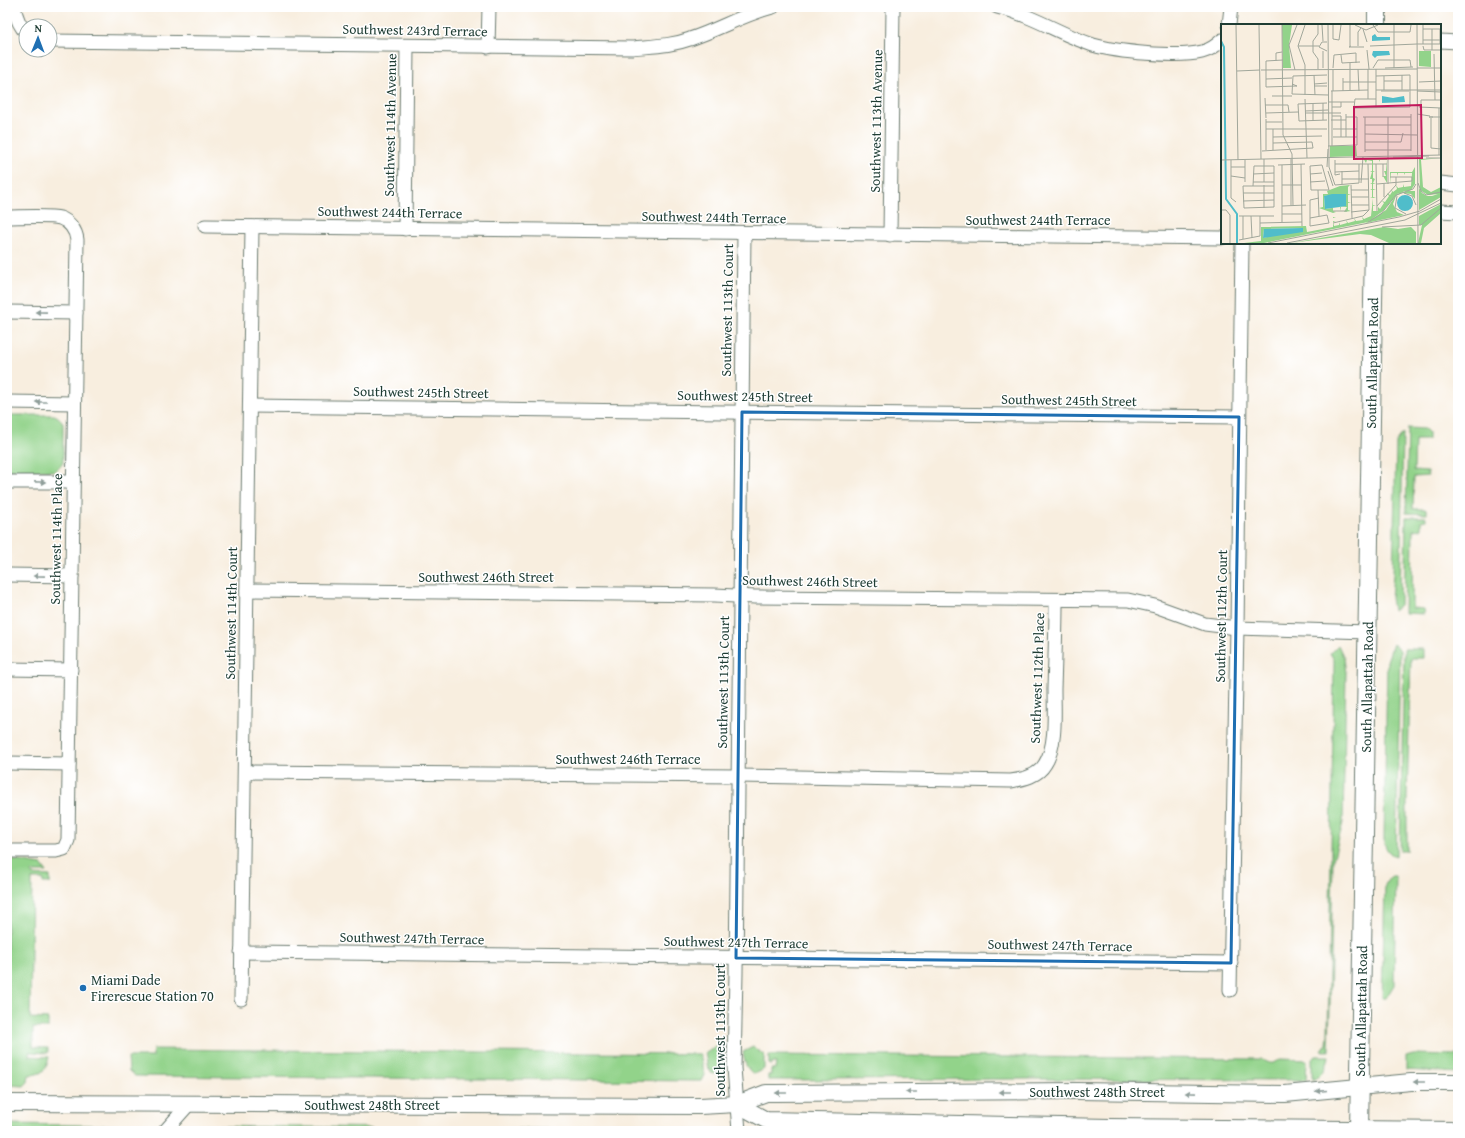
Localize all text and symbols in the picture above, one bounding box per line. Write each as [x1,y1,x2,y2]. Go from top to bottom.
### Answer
north arrow [18,18,58,58]
street label: Southwest 243rd Terrace [342,19,488,41]
text: N [34,20,43,36]
inset map [1221,24,1441,244]
street label: Southwest 113th Avenue [865,49,887,193]
street label: Southwest 114th Avenue [379,53,401,197]
street label: Southwest 244th Terrace [317,201,463,223]
street label: Southwest 244th Terrace [641,206,787,228]
street label: Southwest 244th Terrace [966,210,1111,230]
street label: Southwest 113th Court [716,243,738,377]
street label: South Allapattah Road [1361,297,1383,429]
one-way arrow [34,309,47,315]
street label: Southwest 245th Street [353,381,489,403]
street label: Southwest 245th Street [677,385,813,407]
street label: Southwest 245th Street [1001,389,1137,411]
one-way arrow [34,399,47,405]
street label: Southwest 114th Place [45,473,67,605]
one-way arrow [34,479,47,485]
street label: Southwest 114th Court [220,546,242,680]
street label: Southwest 112th Court [1210,549,1232,683]
street label: Southwest 246th Street [418,567,554,587]
street label: Southwest 246th Street [742,570,878,592]
one-way arrow [32,573,45,579]
street label: Southwest 112th Place [1025,612,1049,744]
street label: Southwest 113th Court [712,615,734,749]
street label: South Allapattah Road [1356,621,1378,753]
street label: Southwest 246th Terrace [556,749,701,769]
street label: Southwest 247th Terrace [339,927,485,949]
street label: Southwest 247th Terrace [663,931,809,953]
street label: Southwest 247th Terrace [987,934,1133,956]
street label: South Allapattah Road [1350,945,1372,1077]
street label: Southwest 113th Court [710,963,730,1097]
place label: Miami Dade Firerescue Station 70 [91,970,214,1006]
marker: Miami Dade Firerescue Station 70 [78,983,88,993]
one-way arrow [1412,1079,1425,1085]
street label: Southwest 248th Street [1029,1082,1165,1102]
one-way arrow [1315,1088,1327,1094]
one-way arrow [904,1089,917,1095]
one-way arrow [998,1089,1011,1095]
one-way arrow [774,1090,787,1096]
one-way arrow [1184,1090,1197,1096]
street label: Southwest 248th Street [304,1095,440,1115]

